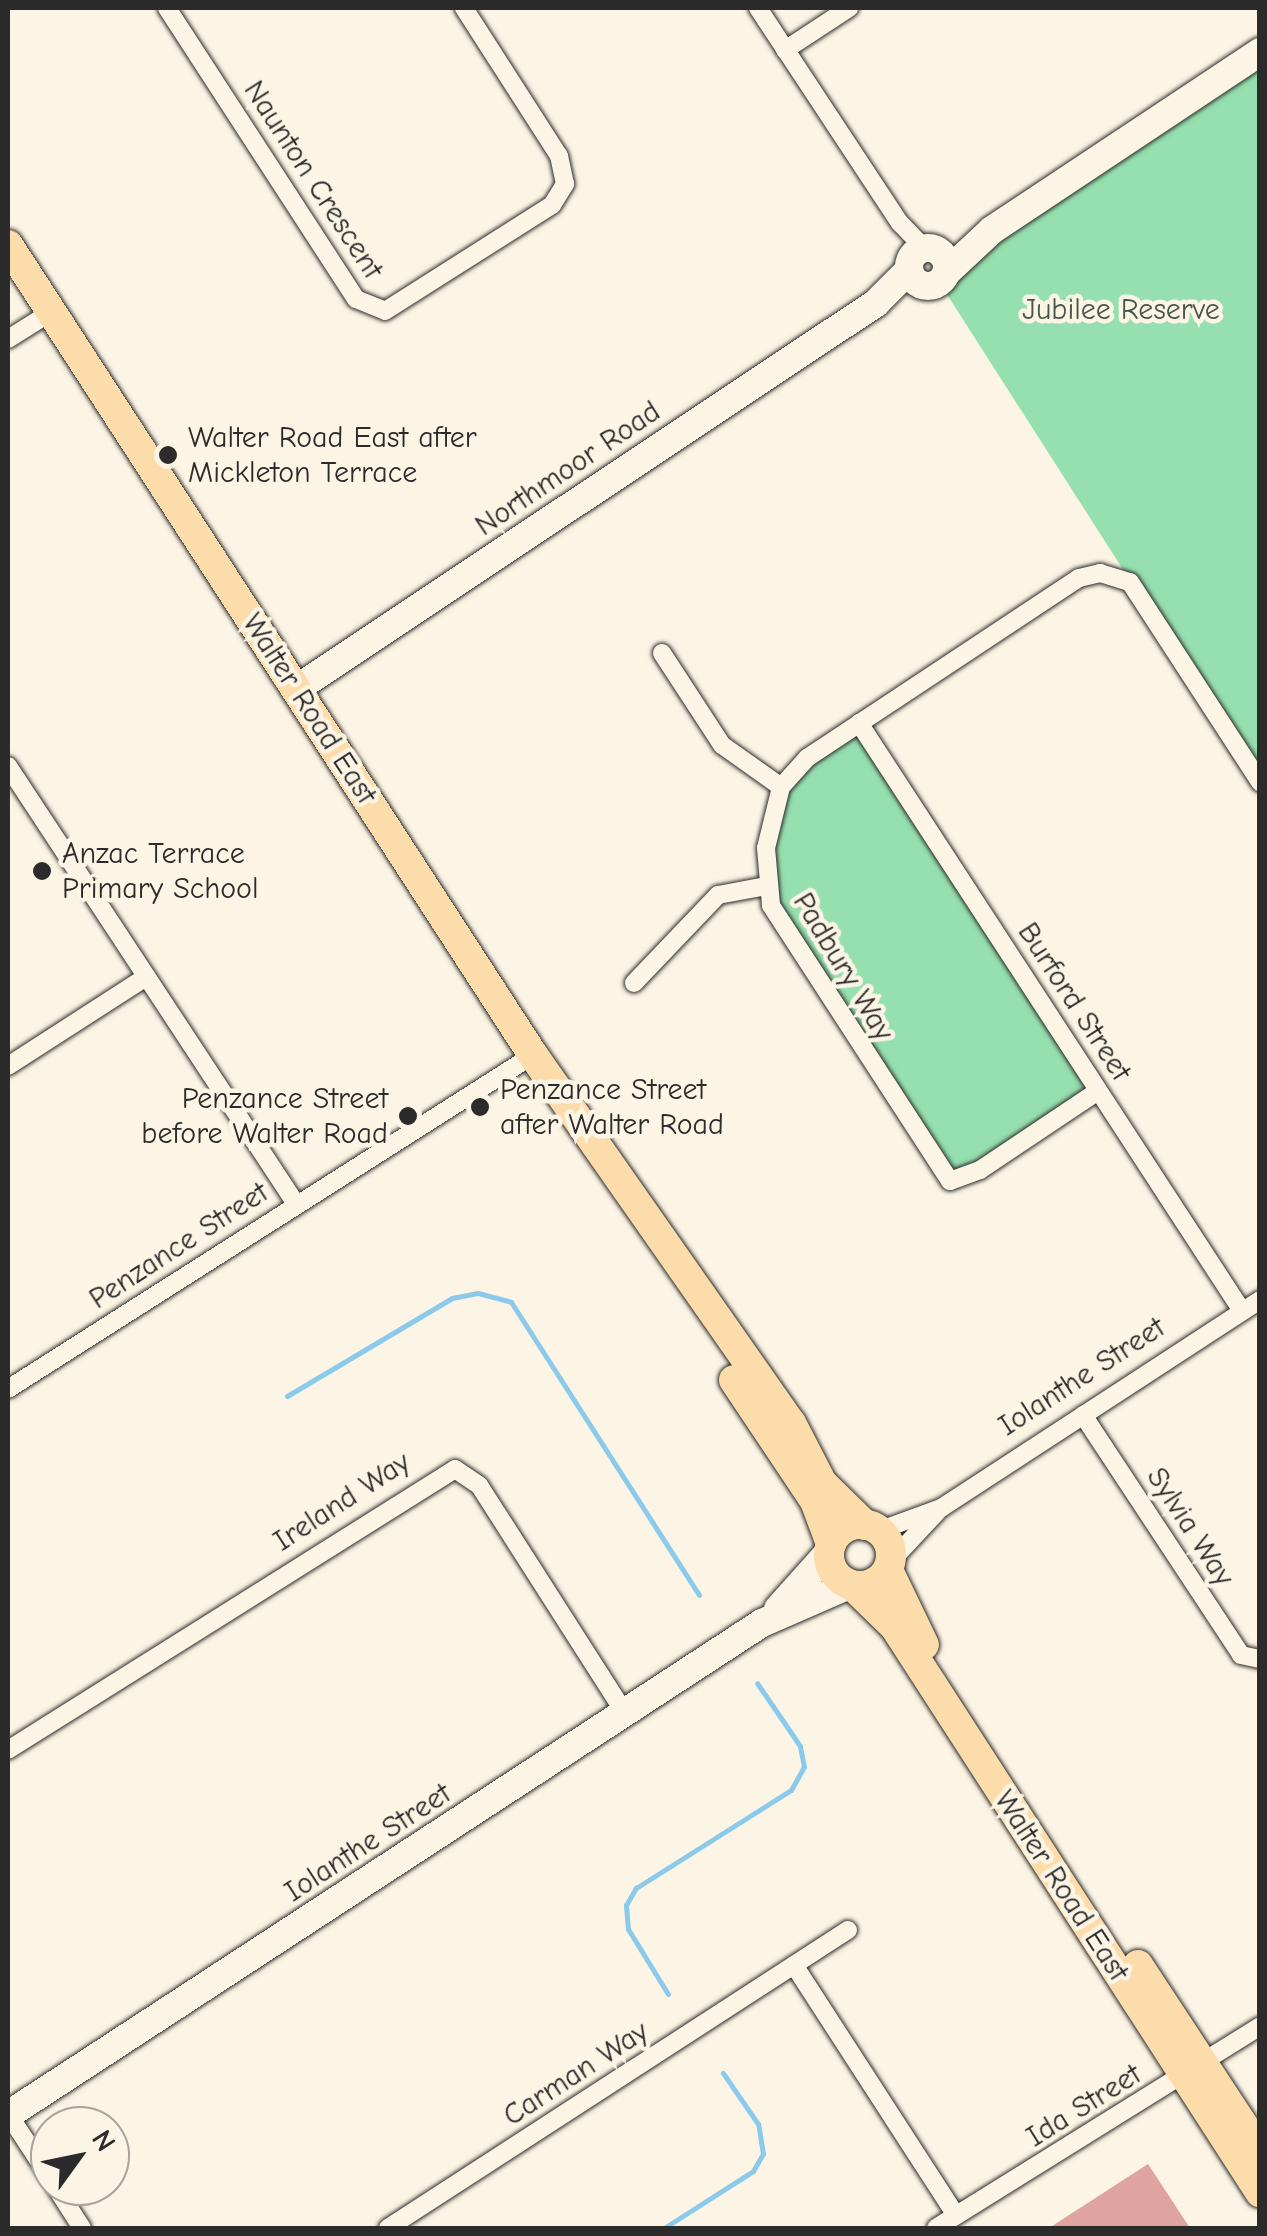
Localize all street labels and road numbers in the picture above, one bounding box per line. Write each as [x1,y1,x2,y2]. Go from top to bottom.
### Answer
street label: Naunton Crescent [235,74,391,286]
street label: Northmoor Road [469,394,667,544]
street label: Walter Road East [234,607,384,811]
street label: Padbury Way [785,886,901,1048]
street label: Burford Street [1009,916,1139,1088]
street label: Penzance Street [83,1175,275,1317]
street label: Iolanthe Street [992,1310,1172,1444]
street label: Ireland Way [267,1445,417,1559]
street label: Sylvia Way [1138,1461,1242,1593]
street label: Iolanthe Street [278,1776,458,1910]
street label: Walter Road East [986,1784,1136,1988]
street label: Carman Way [497,2014,655,2134]
street label: Ida Street [1020,2057,1148,2155]

